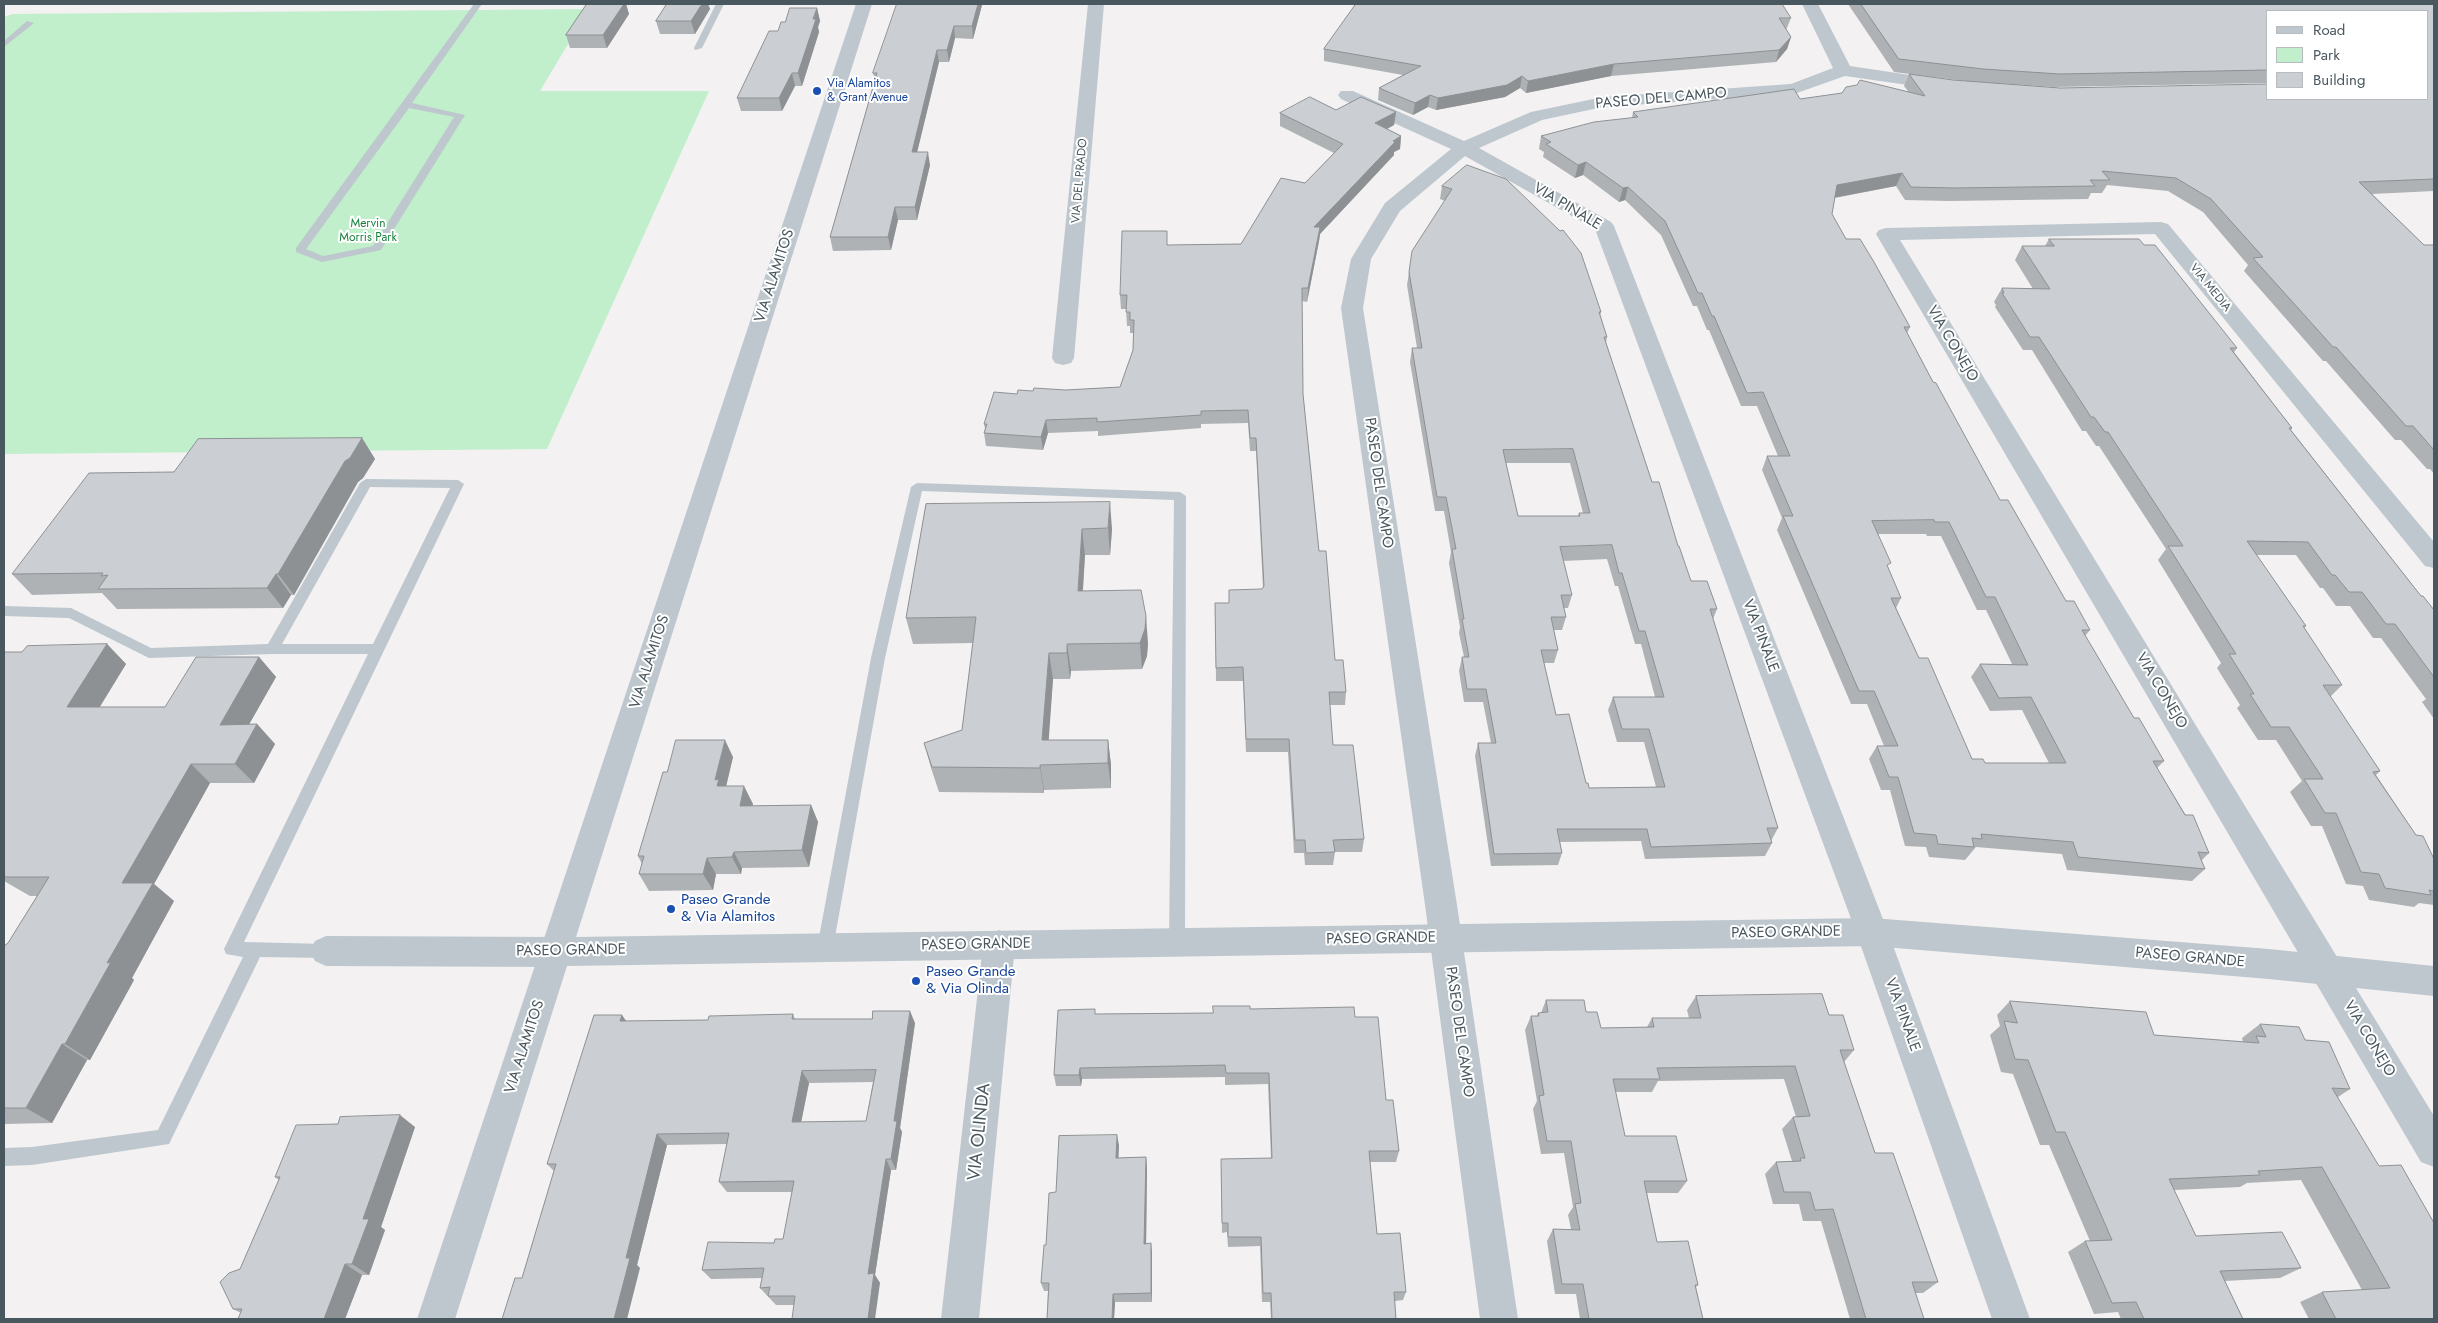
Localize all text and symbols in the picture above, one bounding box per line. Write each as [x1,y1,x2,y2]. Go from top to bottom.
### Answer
legend [2266,10,2428,100]
text: Road [2313,19,2345,41]
text: Park [2313,44,2340,66]
text: Building [2313,69,2365,91]
place label: Via Alamitos & Grant Avenue [827,77,908,105]
street label: PASEO DEL CAMPO [1595,84,1727,114]
marker: Via Alamitos & Grant Avenue [811,85,823,97]
street label: VIA DEL PRADO [1069,138,1091,224]
street label: VIA PINALE [1530,180,1604,234]
park label: Mervin Morris Park [339,217,397,245]
street label: VIA ALAMITOS [751,227,799,325]
street label: VIA MEDIA [2186,261,2234,315]
street label: VIA CONEJO [1922,303,1982,385]
street label: PASEO DEL CAMPO [1360,417,1396,549]
street label: VIA PINALE [1738,597,1782,675]
street label: VIA ALAMITOS [626,613,674,711]
street label: VIA CONEJO [2131,650,2191,732]
place label: Paseo Grande & Via Alamitos [681,891,775,926]
marker: Paseo Grande & Via Alamitos [665,903,677,915]
street label: PASEO GRANDE [1731,923,1841,943]
street label: PASEO GRANDE [1326,929,1436,949]
street label: PASEO GRANDE [921,935,1031,955]
street label: PASEO GRANDE [516,941,626,961]
street label: PASEO GRANDE [2134,944,2246,972]
place label: Paseo Grande & Via Olinda [926,963,1016,998]
street label: PASEO DEL CAMPO [1441,966,1477,1098]
marker: Paseo Grande & Via Olinda [910,975,922,987]
street label: VIA PINALE [1880,976,1924,1054]
street label: VIA ALAMITOS [501,998,549,1096]
street label: VIA CONEJO [2339,998,2399,1080]
street label: VIA OLINDA [964,1082,996,1182]

